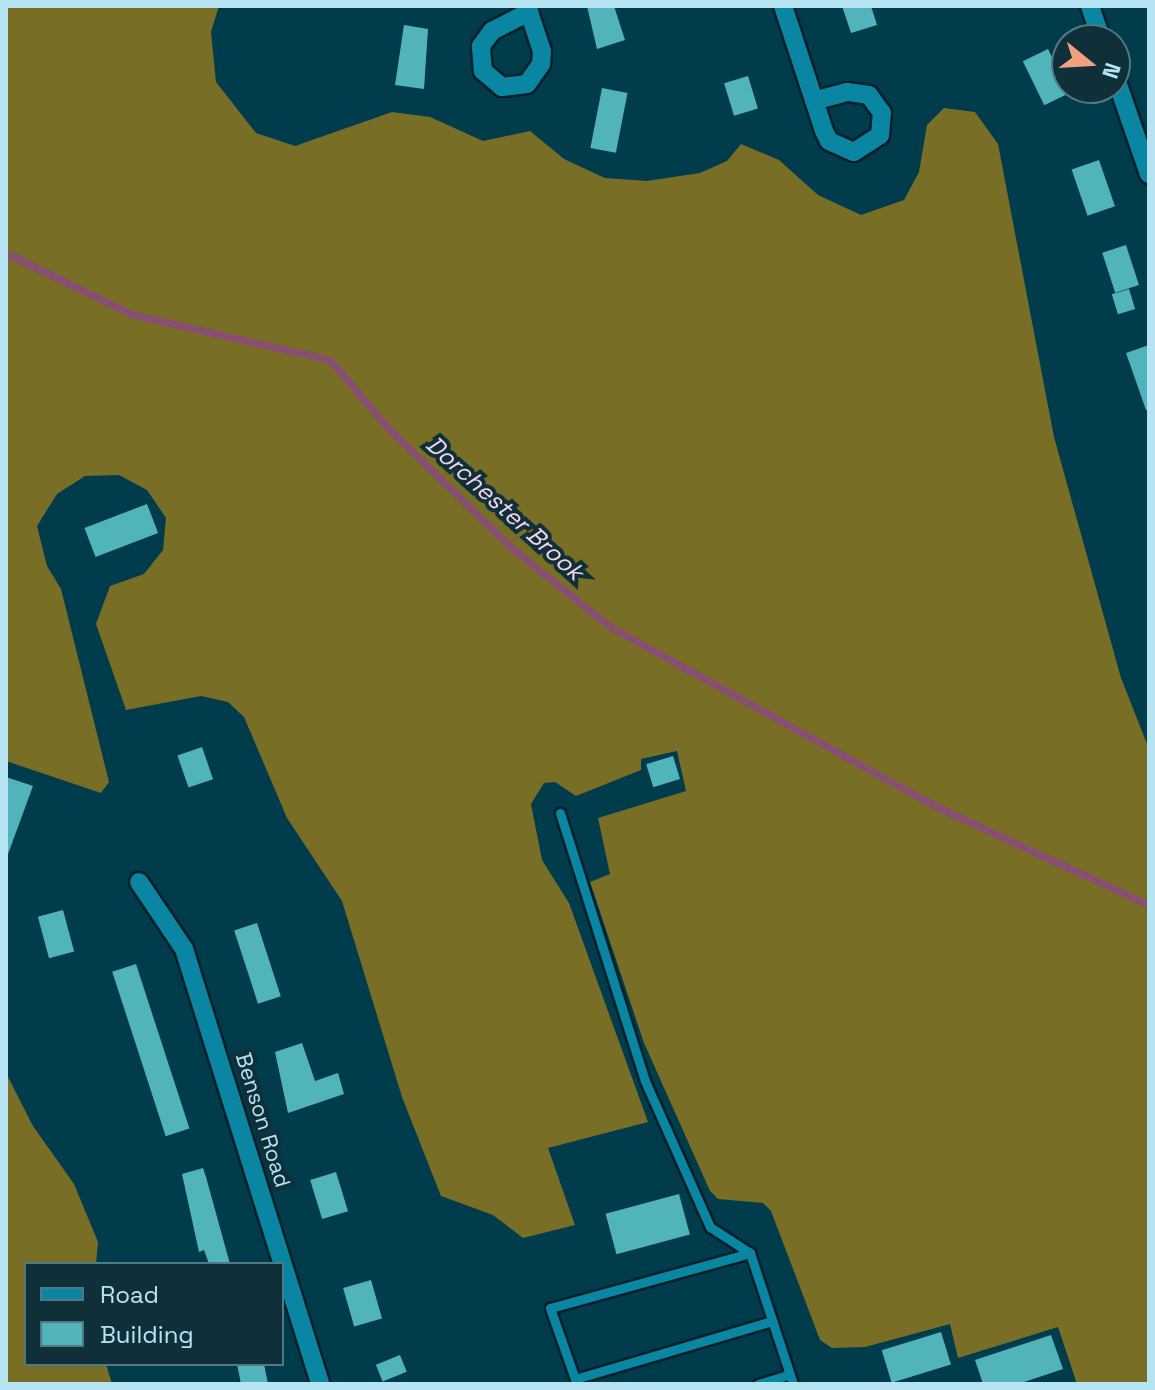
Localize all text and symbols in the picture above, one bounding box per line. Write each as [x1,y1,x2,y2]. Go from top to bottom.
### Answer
north arrow [1051,24,1131,104]
text: N [1096,59,1128,82]
water label: Dorchester Brook [420,430,590,586]
street label: Benson Road [230,1049,296,1191]
legend [24,1262,284,1366]
text: Road [100,1279,159,1310]
text: Building [100,1319,194,1350]

